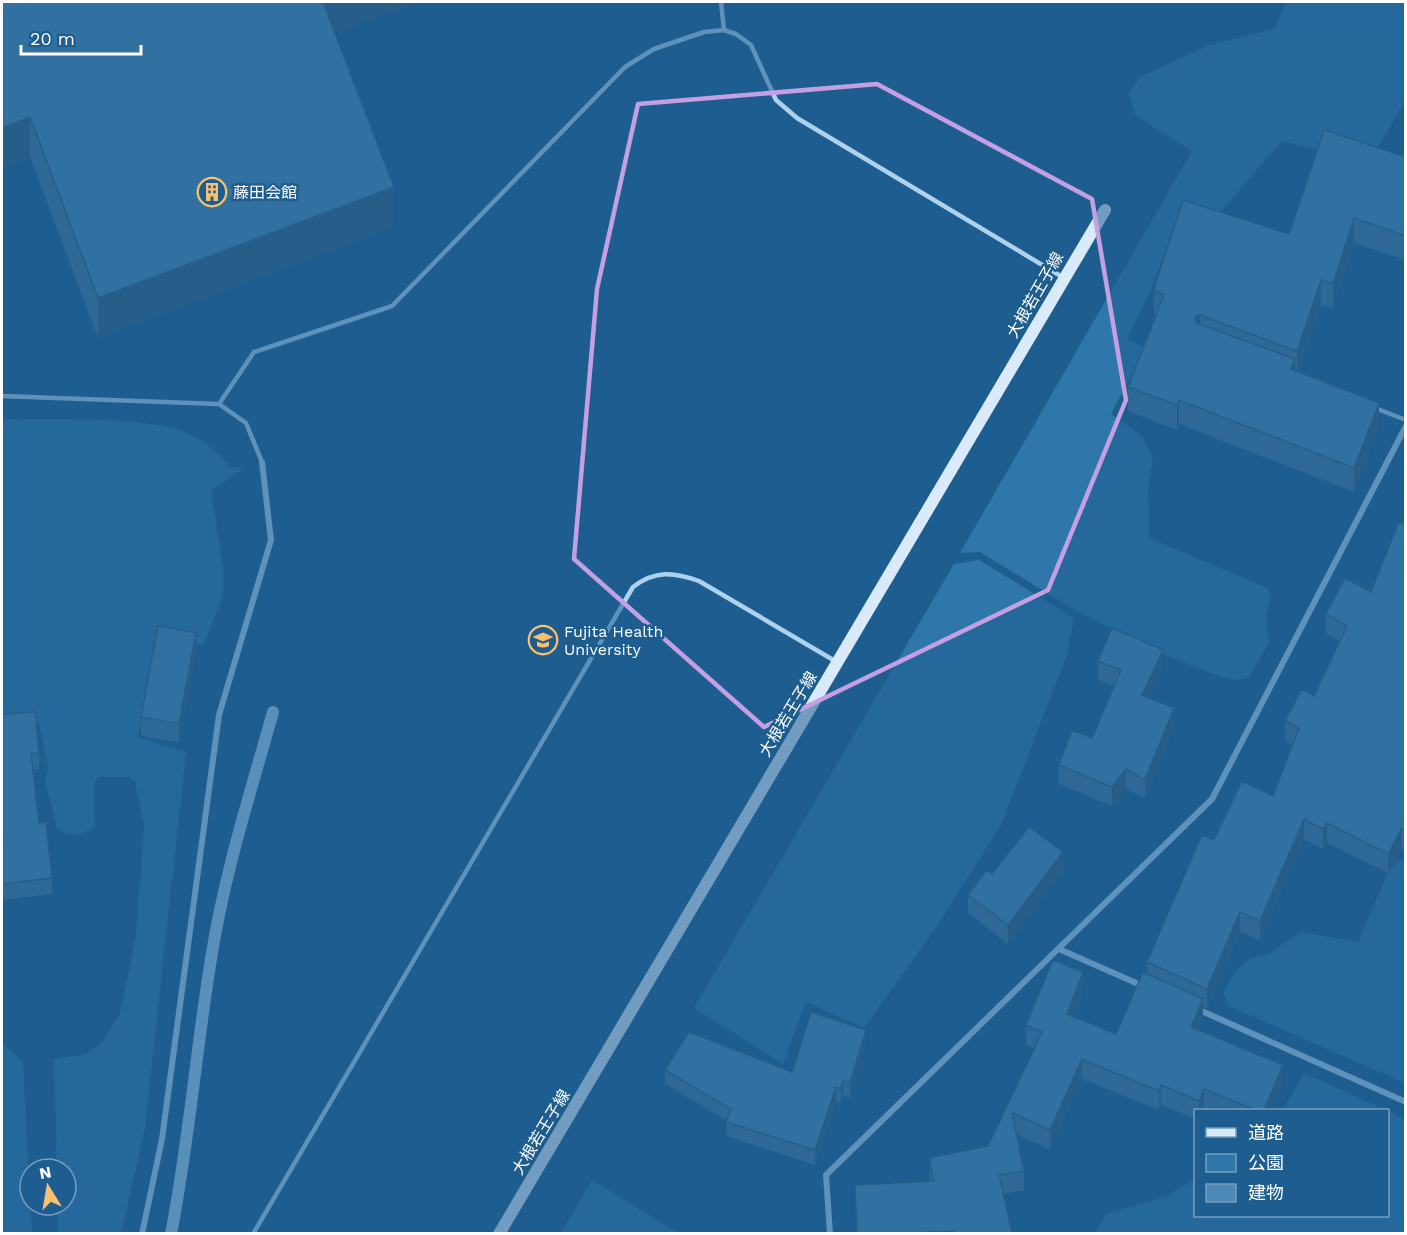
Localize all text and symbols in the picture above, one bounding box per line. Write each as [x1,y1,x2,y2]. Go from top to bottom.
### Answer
scale bar [21,18,141,56]
text: 20 m [30,28,75,49]
building icon: 藤田会館 [196,176,228,208]
place label: 藤田会館 [233,183,297,202]
street label: 大根若王子線 [1003,249,1067,341]
place label: Fujita Health University [564,622,663,659]
school or university icon: Fujita Health University [527,624,559,656]
street label: 大根若王子線 [755,668,821,760]
street label: 大根若王子線 [508,1086,574,1178]
legend [1194,1109,1389,1217]
text: 道路 [1248,1122,1284,1143]
text: 公園 [1248,1152,1284,1173]
north arrow [18,1157,78,1217]
text: N [38,1162,53,1183]
text: 建物 [1248,1182,1284,1203]

